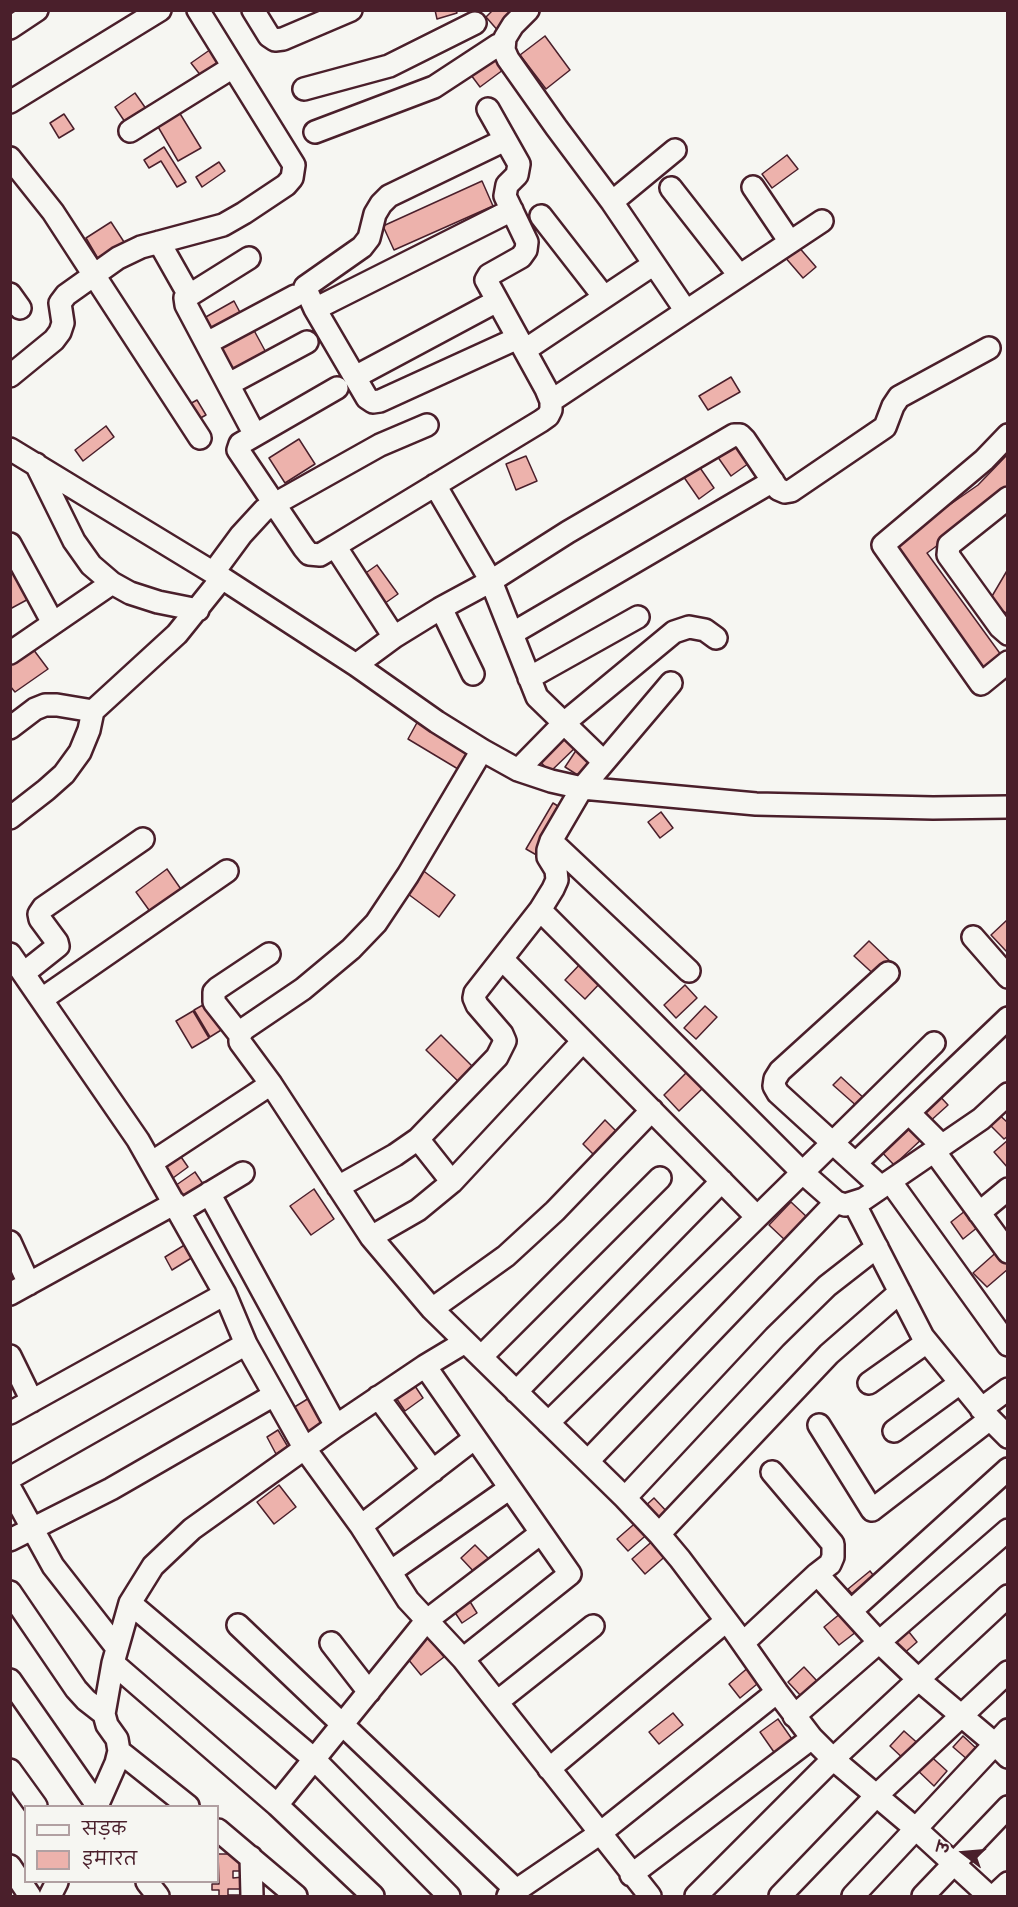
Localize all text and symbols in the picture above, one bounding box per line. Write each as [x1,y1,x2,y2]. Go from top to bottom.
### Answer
legend [24,1805,219,1883]
text: सड़क [82,1821,126,1842]
north arrow [934,1823,994,1883]
text: उ [936,1840,957,1856]
text: इमारत [82,1851,137,1872]

